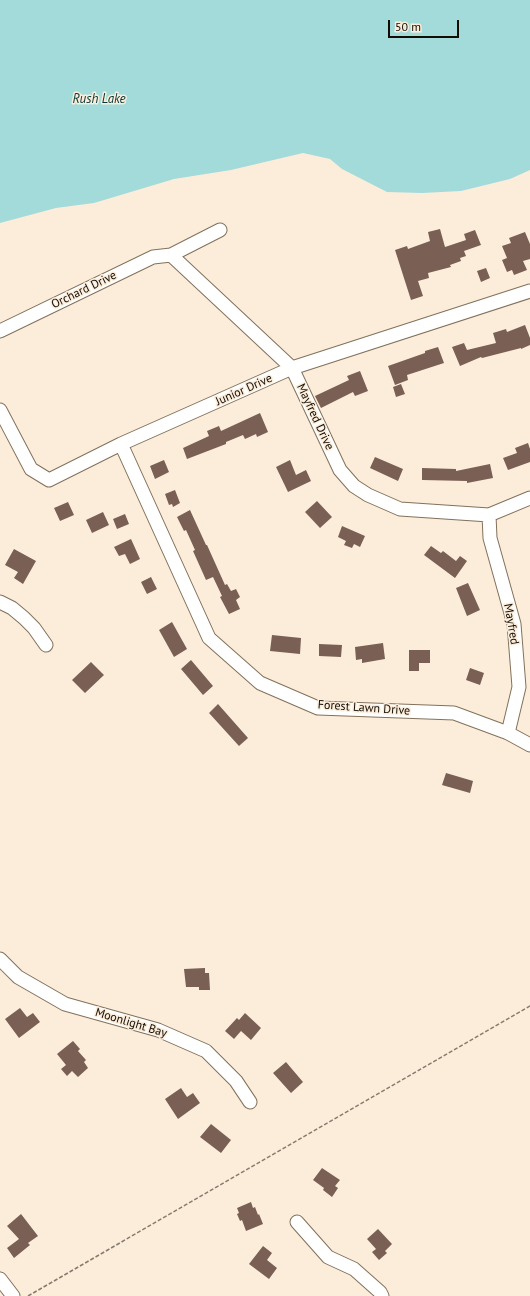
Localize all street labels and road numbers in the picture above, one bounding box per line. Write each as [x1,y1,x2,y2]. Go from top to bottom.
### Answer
street label: Orchard Drive [49,268,119,312]
street label: Junior Drive [214,371,274,409]
street label: Mayfred Drive [293,382,337,452]
street label: Mayfred [500,602,522,646]
street label: Forest Lawn Drive [317,698,411,718]
street label: Moonlight Bay [93,1005,169,1041]

